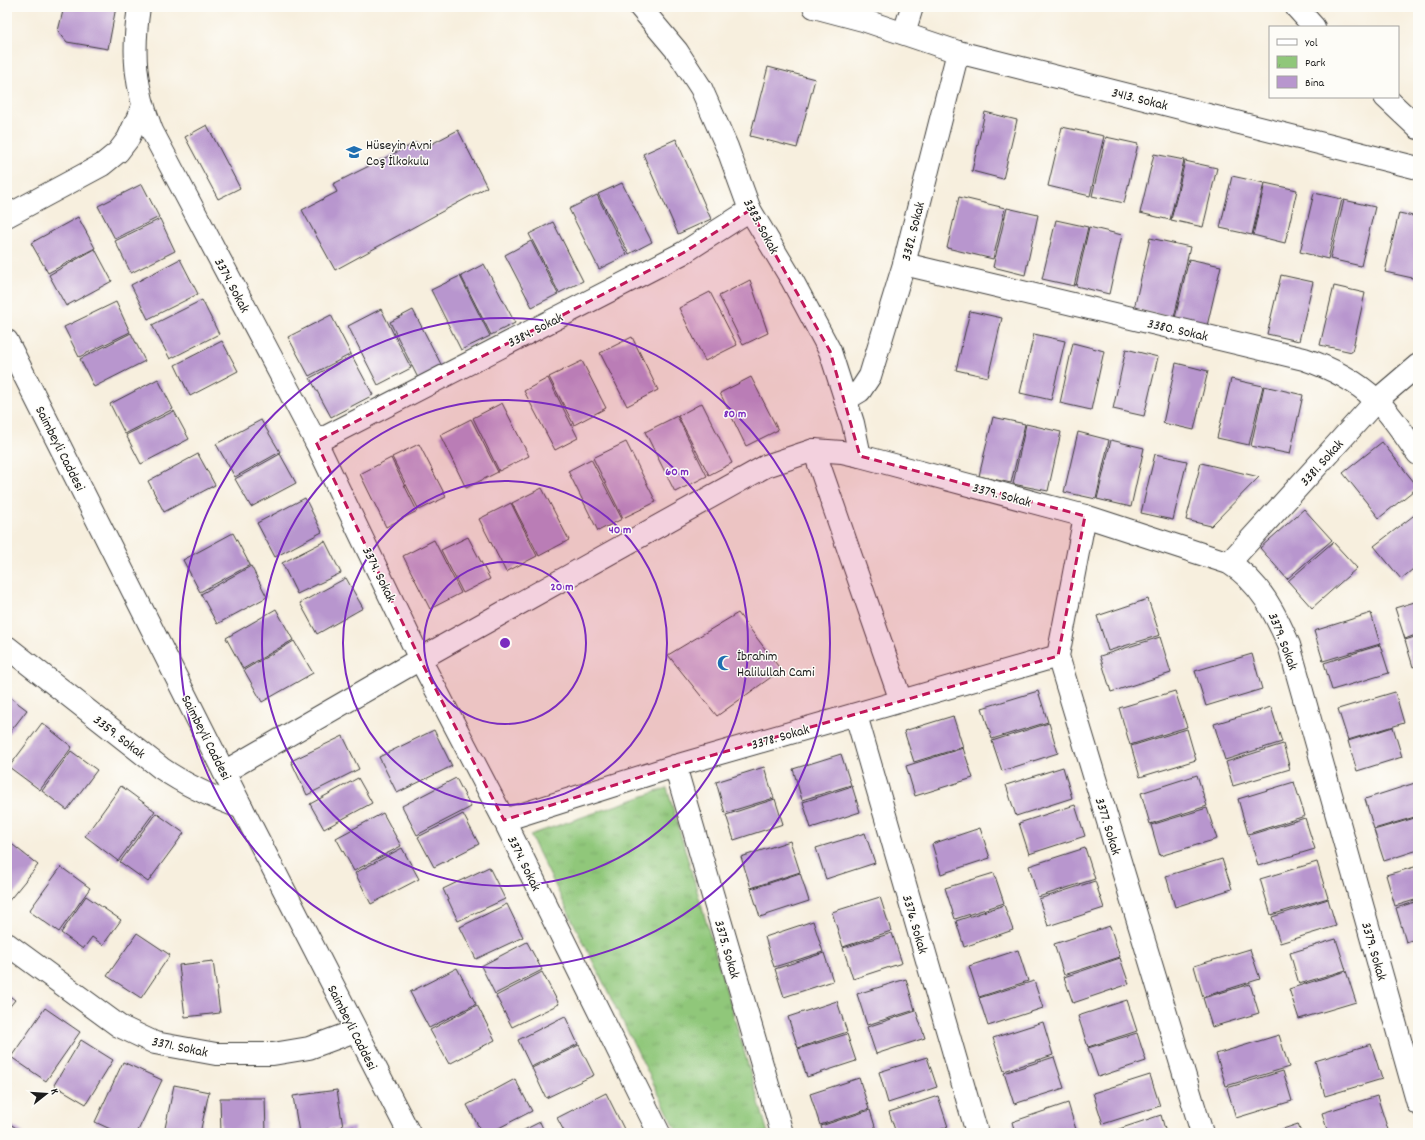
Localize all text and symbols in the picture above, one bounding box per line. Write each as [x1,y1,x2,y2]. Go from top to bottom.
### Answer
legend [1269,26,1399,98]
text: Yol [1305,35,1318,52]
text: Park [1305,55,1326,72]
text: Bina [1305,75,1324,92]
street label: 3413. Sokak [1109,83,1170,117]
place label: Hüseyin Avni Coş İlkokulu [366,136,432,172]
school or university icon: Hüseyin Avni Coş İlkokulu [345,143,363,161]
street label: 3383. Sokak [737,196,783,258]
street label: 3382. Sokak [897,200,931,263]
street label: 3374. Sokak [208,255,254,317]
street label: 3384. Sokak [505,308,567,353]
street label: 3380. Sokak [1145,314,1210,348]
street label: Saimbeyli Caddesi [29,403,89,495]
text: 80 m [724,406,746,423]
street label: 3381. Sokak [1296,435,1349,491]
text: 60 m [665,464,689,481]
street label: 3379. Sokak [970,478,1033,513]
text: 40 m [609,522,631,539]
street label: 3374. Sokak [356,544,400,606]
text: 20 m [551,579,573,596]
street label: 3379. Sokak [1262,610,1302,674]
centre of rings [498,636,512,650]
place label: İbrahim Halilullah Cami [737,647,815,683]
mosque icon: İbrahim Halilullah Cami [716,654,734,672]
street label: Saimbeyli Caddesi [175,692,235,784]
street label: 3359. Sokak [88,711,149,764]
street label: 3378. Sokak [749,720,812,756]
street label: 3377. Sokak [1089,795,1125,858]
street label: 3374. Sokak [501,833,545,895]
street label: 3376. Sokak [896,893,932,957]
street label: 3375. Sokak [708,918,744,982]
street label: 3379. Sokak [1355,920,1391,983]
street label: Saimbeyli Caddesi [321,982,381,1074]
street label: 3371. Sokak [150,1032,210,1064]
north arrow [26,1074,66,1114]
text: K [45,1087,62,1096]

